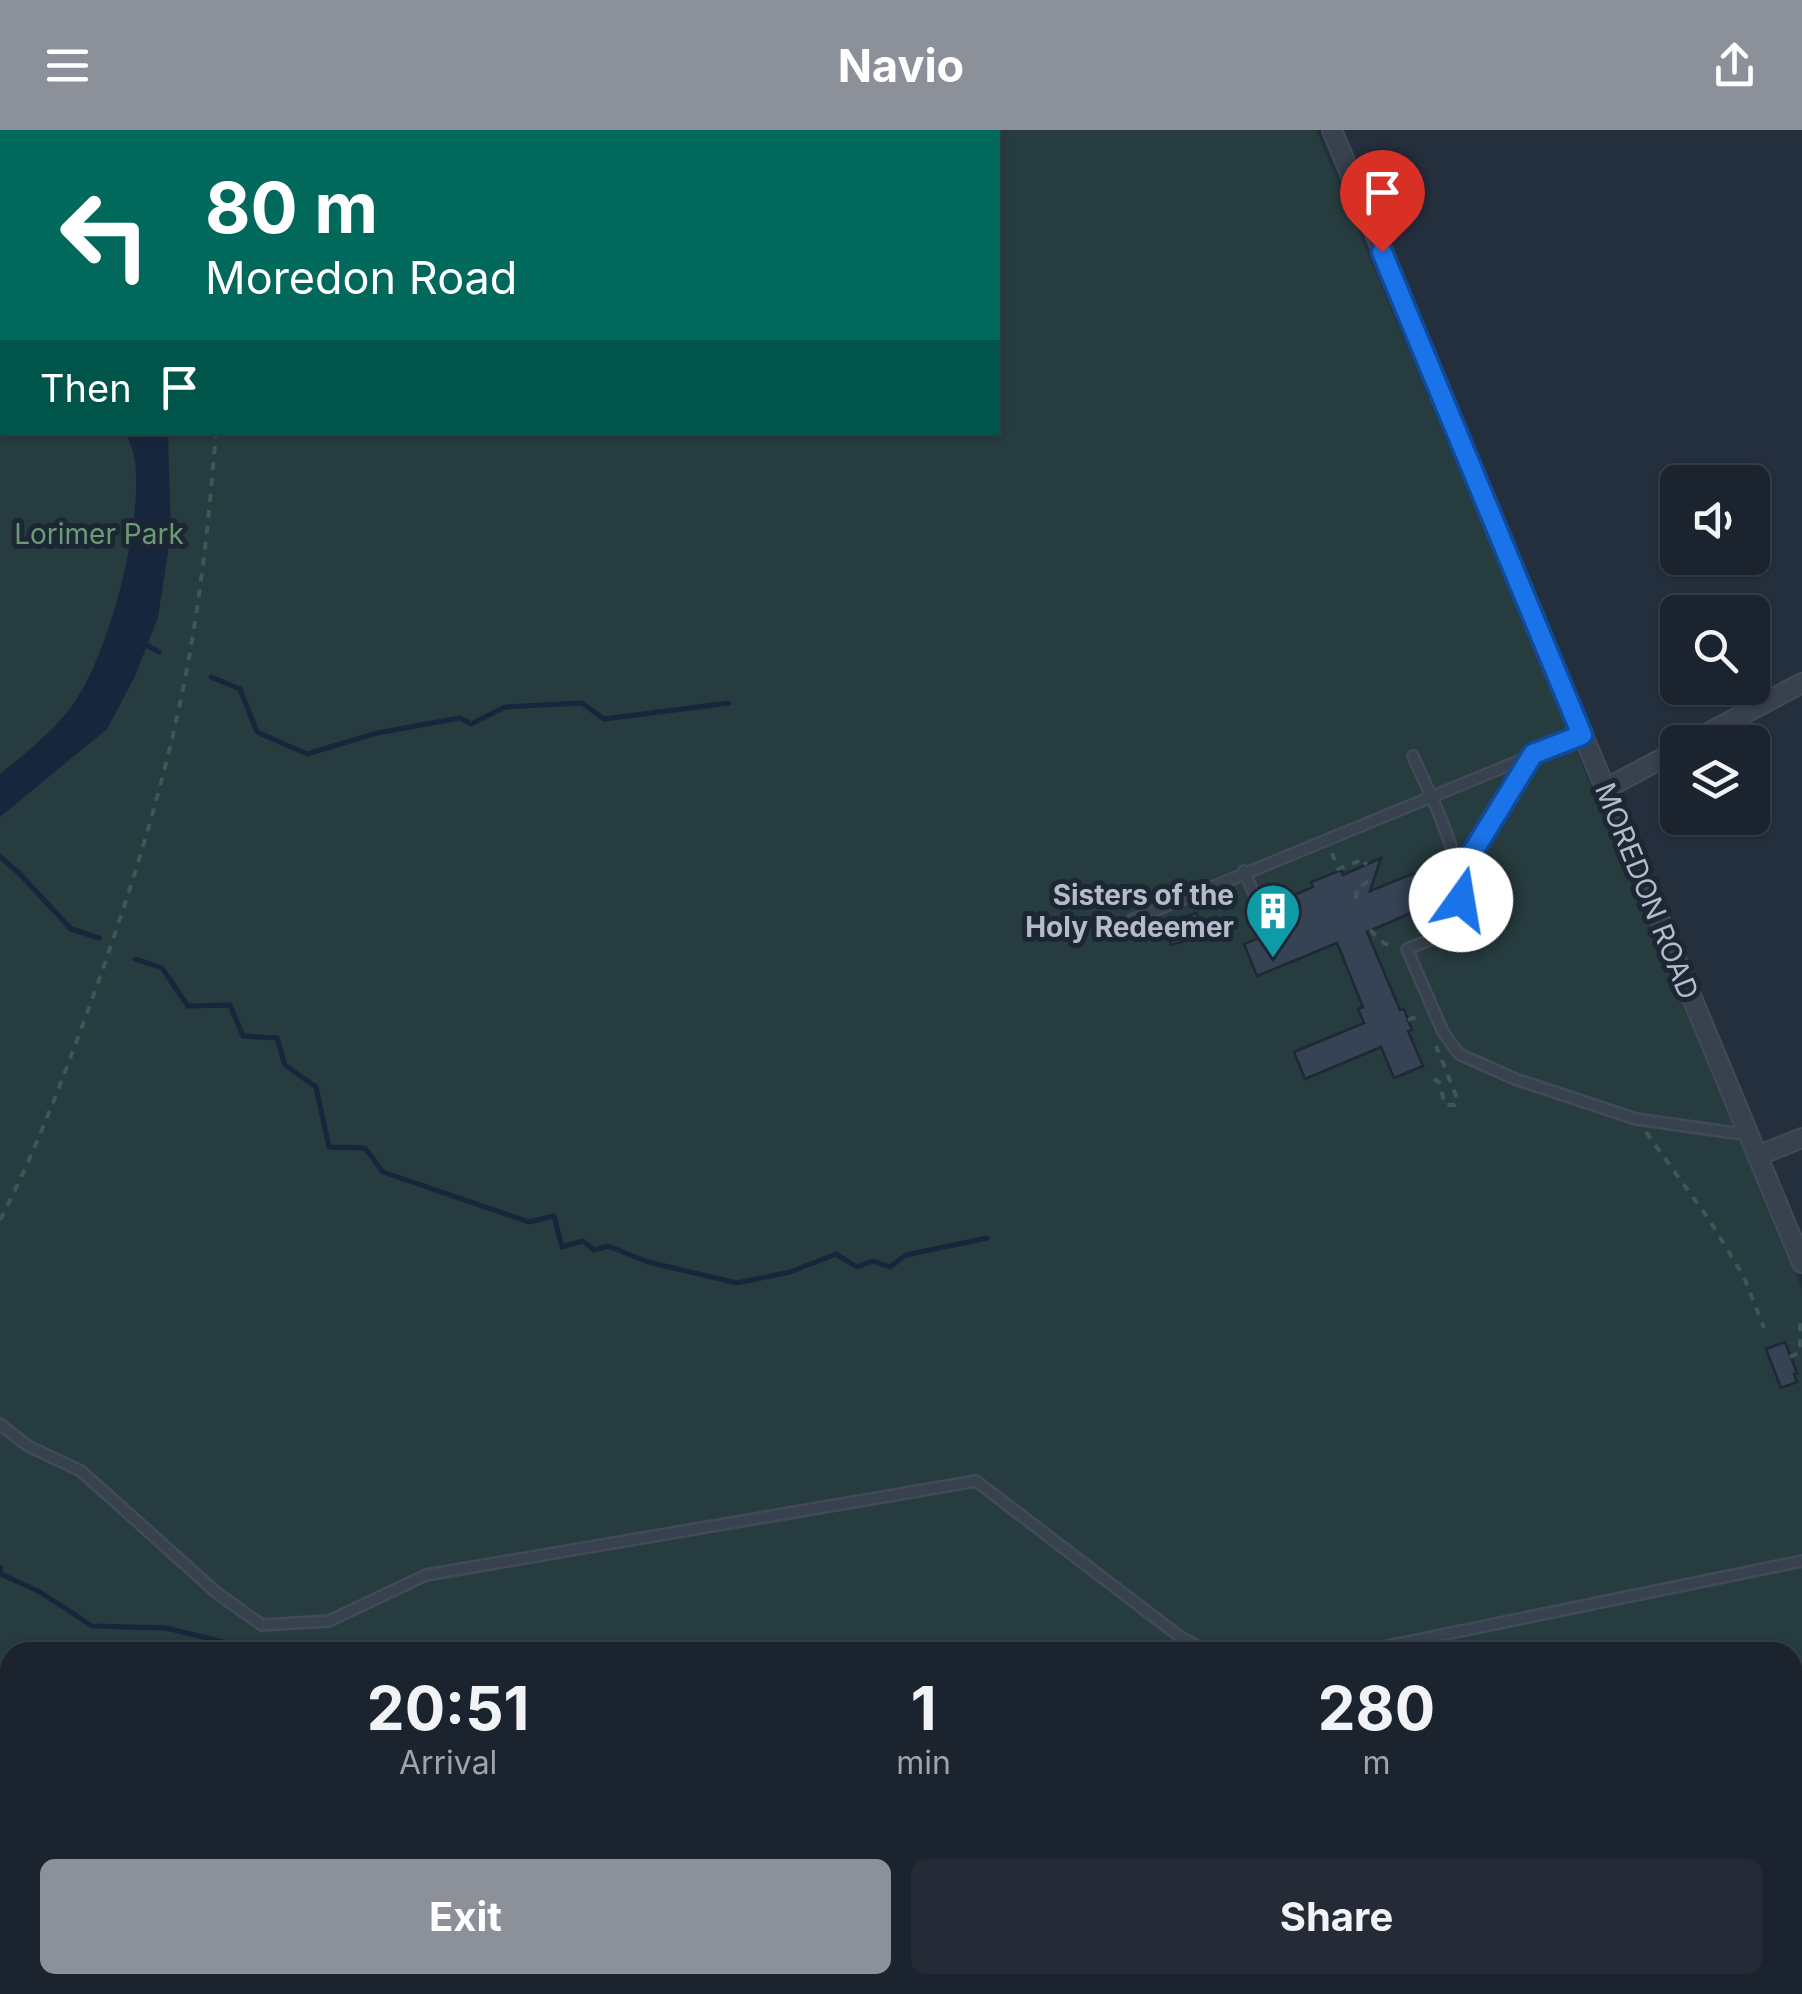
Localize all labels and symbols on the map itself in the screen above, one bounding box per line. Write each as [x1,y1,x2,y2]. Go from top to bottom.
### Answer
pin [1340,150,1425,253]
park label: Lorimer Park [14,517,184,551]
street label: MOREDON ROAD [1588,778,1706,1004]
position arrow [1409,848,1513,952]
place label: Sisters of the Holy Redeemer [1025,878,1234,944]
building icon: Sisters of the Holy Redeemer [1243,881,1303,960]

